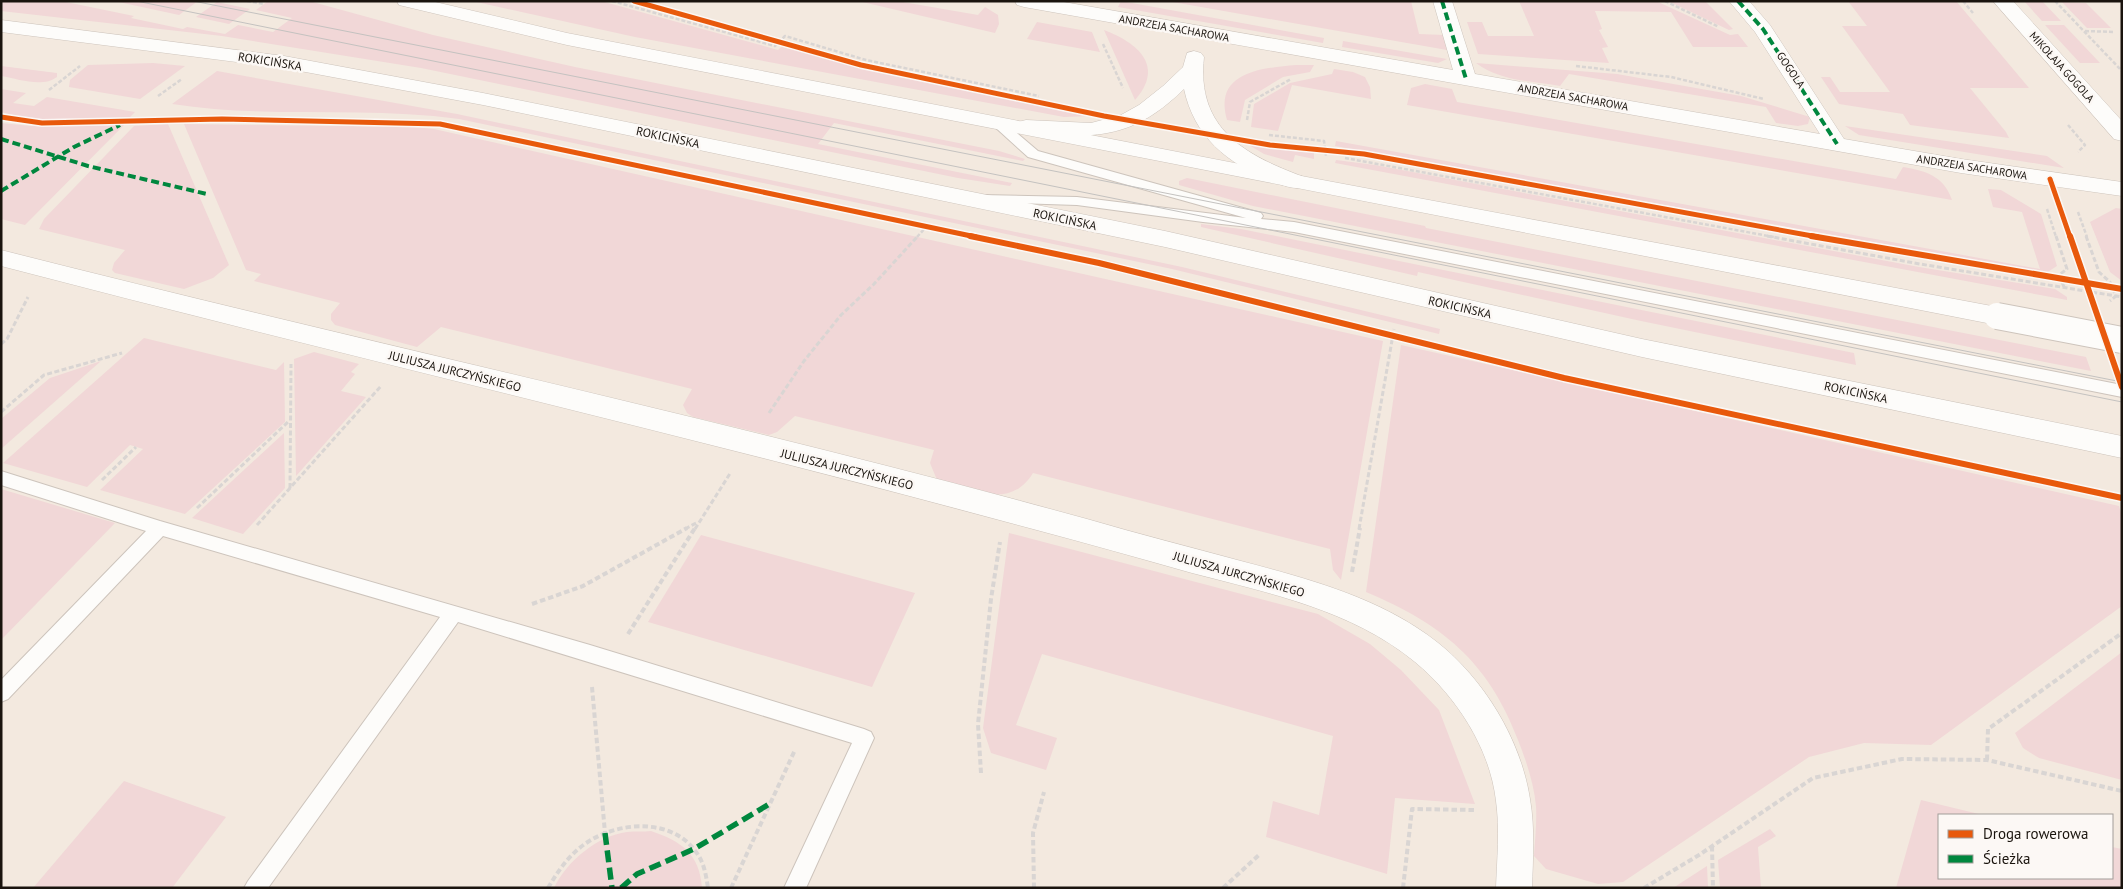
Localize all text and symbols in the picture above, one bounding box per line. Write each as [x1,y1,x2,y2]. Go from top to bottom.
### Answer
street label: ANDRZEJA SACHAROWA [1118,11,1231,45]
street label: MIKOŁAJA GOGOLA [2026,29,2098,106]
street label: ROKICIŃSKA [237,49,303,73]
street label: GOGOLA [1774,49,1808,91]
street label: ANDRZEJA SACHAROWA [1517,80,1630,114]
street label: ROKICIŃSKA [635,123,701,151]
street label: ANDRZEJA SACHAROWA [1916,151,2029,183]
street label: ROKICIŃSKA [1032,205,1098,233]
street label: ROKICIŃSKA [1427,292,1493,322]
street label: JULIUSZA JURCZYŃSKIEGO [386,347,523,395]
street label: ROKICIŃSKA [1823,378,1889,406]
street label: JULIUSZA JURCZYŃSKIEGO [778,445,915,493]
street label: JULIUSZA JURCZYŃSKIEGO [1171,548,1306,600]
legend [1938,814,2113,879]
text: Droga rowerowa [1983,824,2088,843]
text: Ścieżka [1983,849,2031,868]

